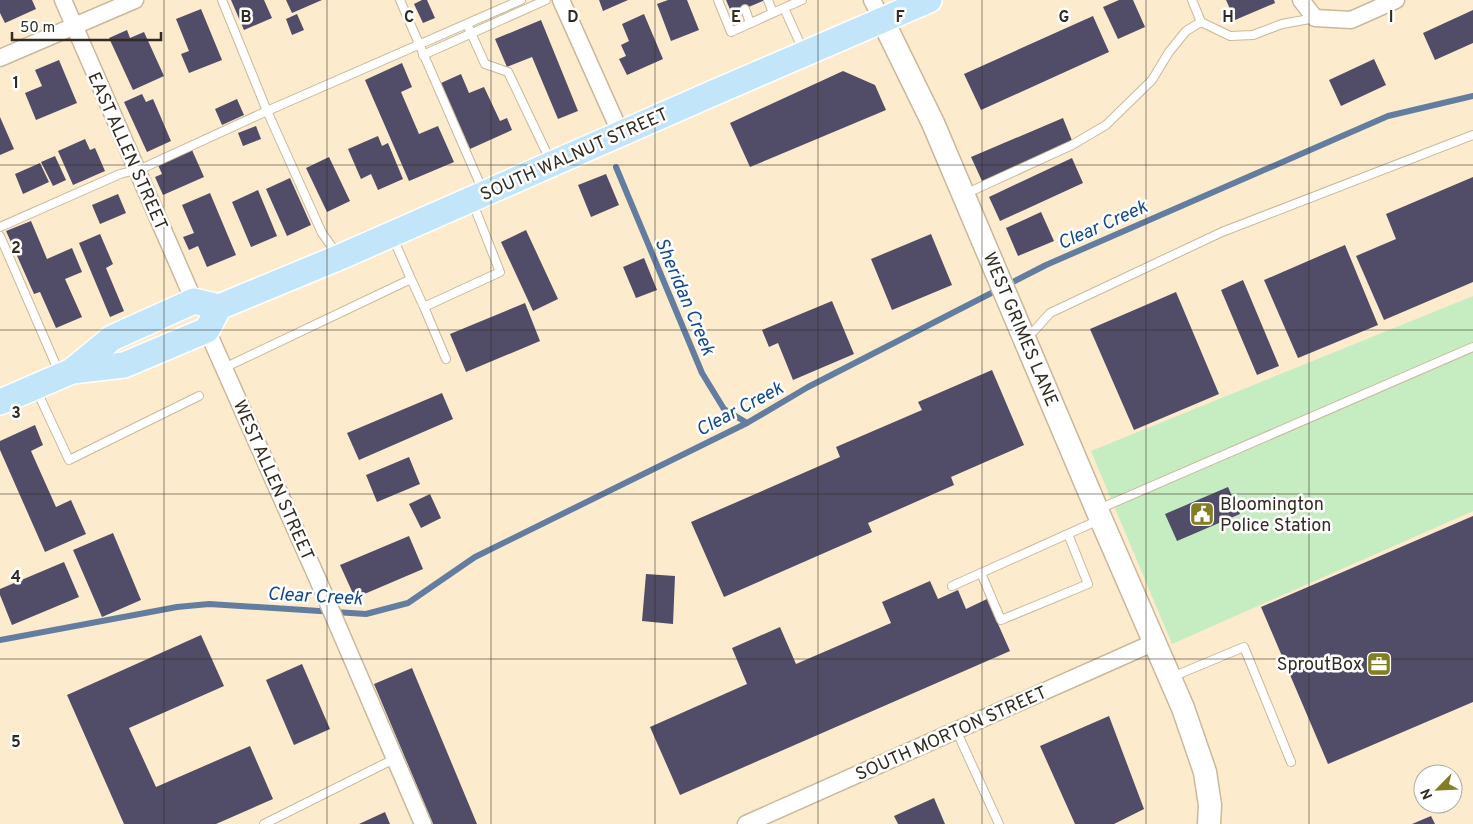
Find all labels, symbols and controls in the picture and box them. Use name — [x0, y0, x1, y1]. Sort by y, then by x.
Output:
text: B — [240, 8, 252, 28]
text: C — [404, 8, 414, 28]
text: D — [567, 8, 579, 28]
text: E — [731, 8, 741, 28]
text: F — [895, 8, 905, 28]
text: G — [1059, 8, 1069, 28]
text: H — [1222, 8, 1234, 28]
text: I — [1389, 8, 1393, 28]
scale bar — [12, 10, 161, 42]
text: 50 m — [20, 19, 55, 38]
street label: EAST ALLEN STREET — [81, 69, 172, 234]
text: 1 — [13, 74, 19, 94]
street label: SOUTH WALNUT STREET — [477, 104, 672, 207]
water label: Clear Creek — [1054, 195, 1152, 256]
water label: Sheridan Creek — [649, 234, 720, 360]
text: 2 — [11, 239, 21, 259]
street label: WEST GRIMES LANE — [977, 249, 1062, 410]
water label: Clear Creek — [692, 377, 788, 443]
street label: WEST ALLEN STREET — [227, 397, 318, 565]
text: 3 — [11, 404, 21, 424]
place label: Bloomington Police Station — [1220, 494, 1331, 538]
public building icon: Bloomington Police Station — [1189, 501, 1215, 527]
text: 4 — [11, 568, 21, 588]
water label: Clear Creek — [267, 583, 364, 612]
office icon: SproutBox — [1366, 651, 1392, 677]
place label: SproutBox — [1277, 654, 1362, 677]
street label: SOUTH MORTON STREET — [852, 682, 1051, 787]
text: 5 — [11, 733, 21, 753]
north arrow — [1413, 764, 1463, 814]
text: N — [1418, 786, 1437, 802]

